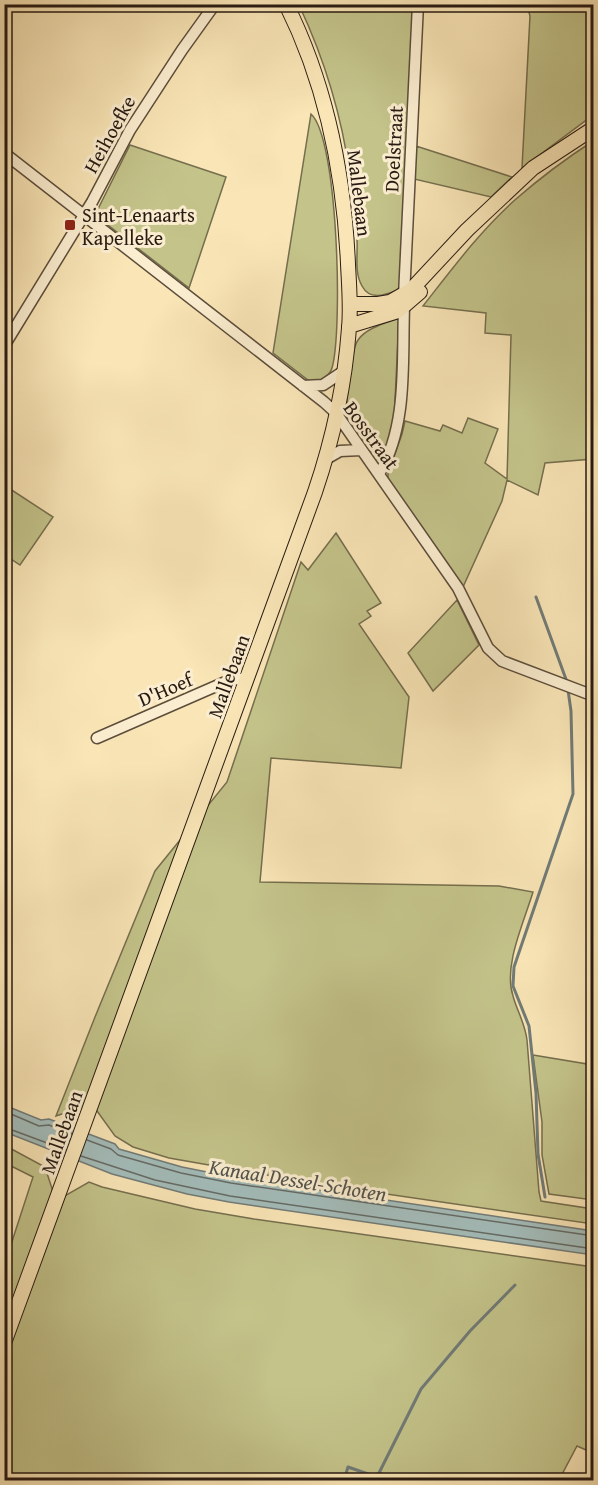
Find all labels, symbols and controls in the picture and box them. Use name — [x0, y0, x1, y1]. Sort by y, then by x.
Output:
street label: Heihoefke — [76, 90, 142, 178]
street label: Doelstraat — [376, 105, 410, 193]
street label: Mallebaan — [340, 148, 380, 238]
place label: Sint-Lenaarts Kapelleke — [82, 200, 195, 252]
marker: Sint-Lenaarts Kapelleke — [63, 218, 77, 232]
street label: Bosstraat — [337, 395, 407, 475]
street label: Mallebaan — [200, 630, 256, 722]
street label: D'Hoef — [133, 664, 199, 713]
street label: Mallebaan — [33, 1086, 89, 1178]
water label: Kanaal Dessel-Schoten — [206, 1151, 389, 1209]

